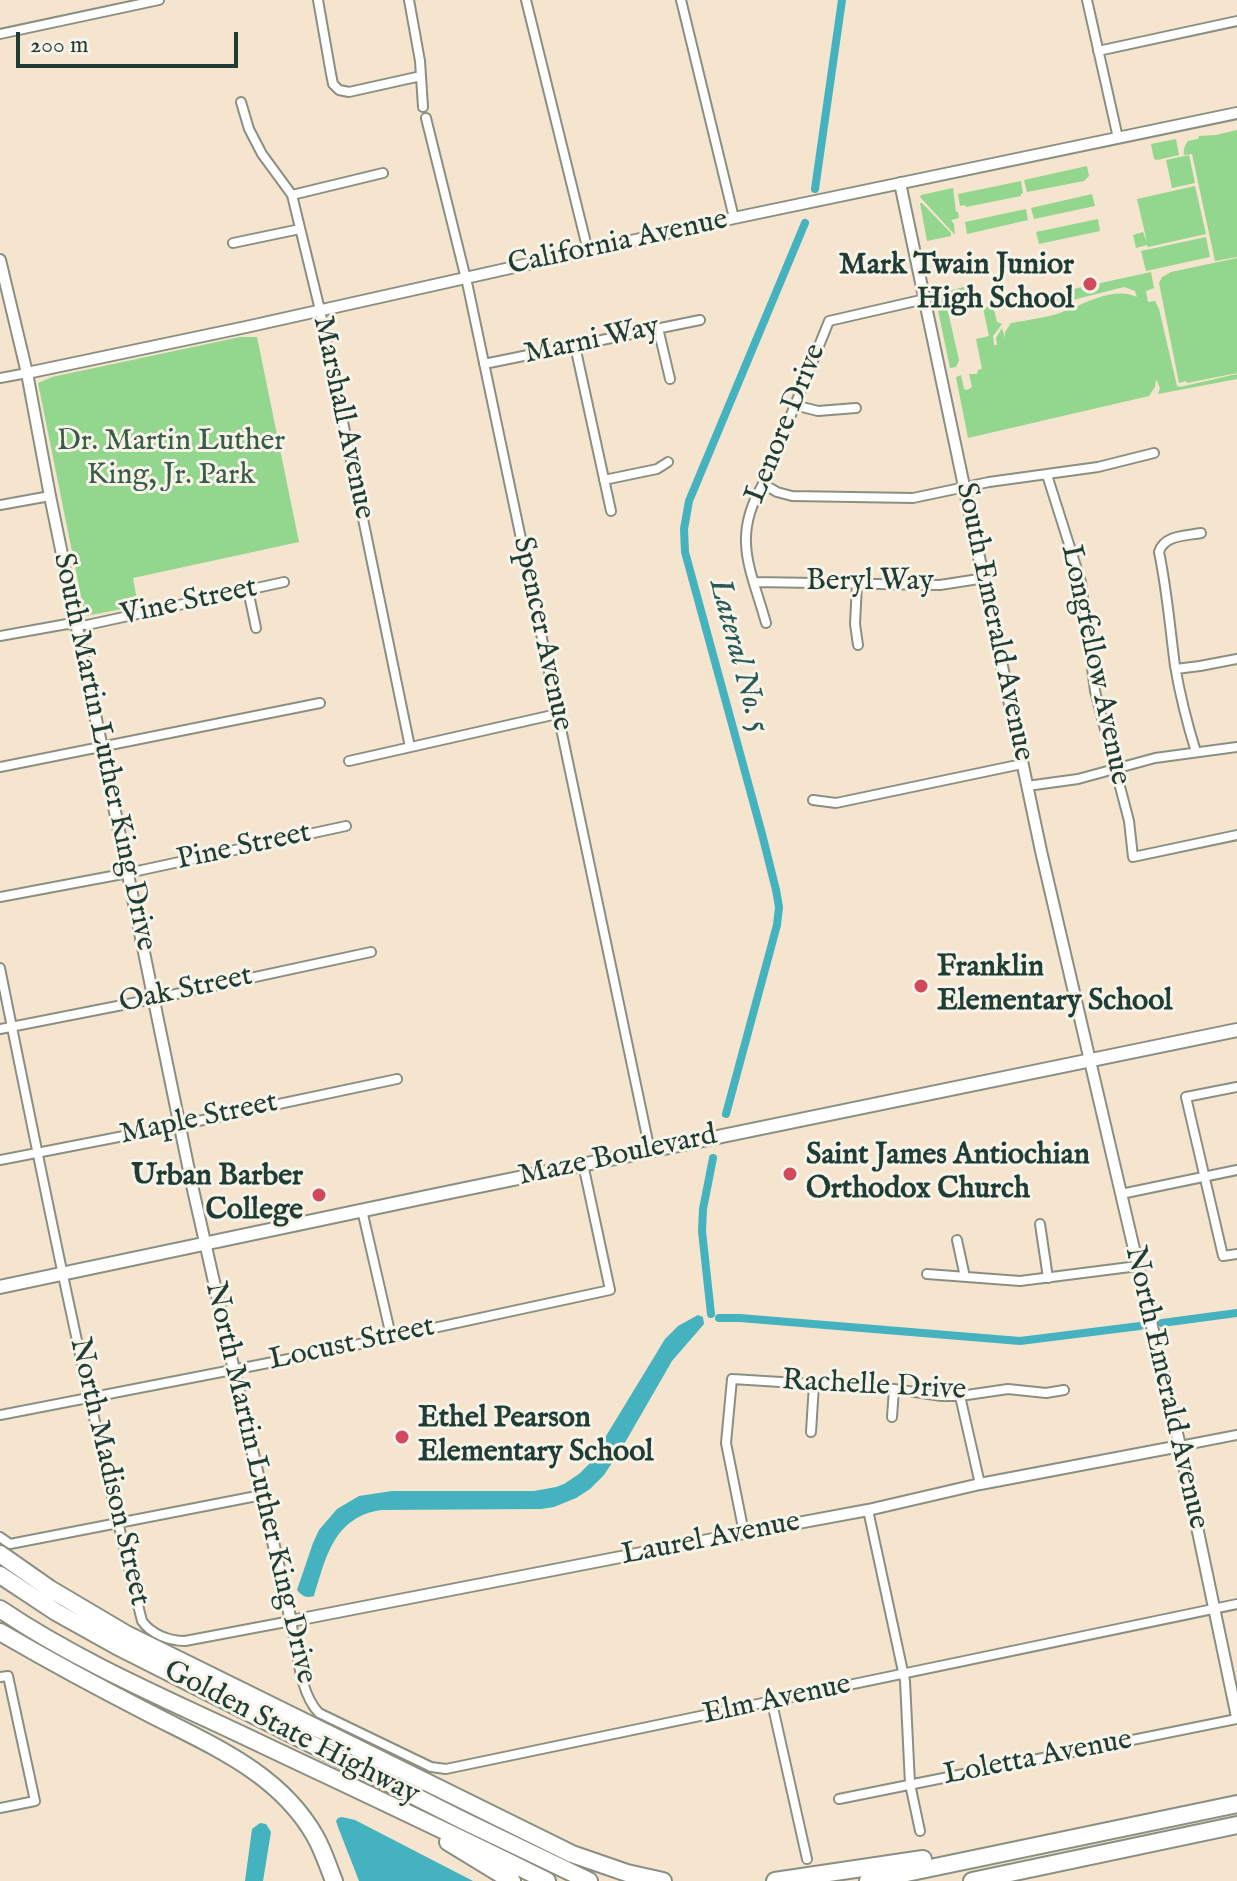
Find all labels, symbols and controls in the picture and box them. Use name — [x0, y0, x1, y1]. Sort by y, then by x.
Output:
scale bar — [20, 16, 242, 66]
text: 200 m — [30, 30, 89, 61]
street label: California Avenue — [505, 203, 731, 285]
place label: Mark Twain Junior High School — [839, 249, 1074, 320]
marker: Mark Twain Junior High School — [1081, 275, 1099, 293]
street label: Marni Way — [521, 310, 663, 374]
street label: Marshall Avenue — [303, 313, 381, 523]
street label: Lenore Drive — [739, 339, 835, 509]
park label: Dr. Martin Luther King, Jr. Park — [57, 425, 285, 496]
street label: South Emerald Avenue — [946, 479, 1040, 765]
street label: Spencer Avenue — [503, 534, 579, 734]
street label: Longfellow Avenue — [1051, 542, 1137, 788]
street label: South Martin Luther King Drive — [43, 550, 163, 954]
street label: Beryl Way — [806, 565, 934, 601]
street label: Vine Street — [118, 571, 260, 635]
water label: Lateral No. 5 — [698, 575, 776, 737]
street label: Pine Street — [174, 816, 314, 880]
place label: Franklin Elementary School — [937, 951, 1173, 1022]
street label: Oak Street — [116, 959, 256, 1023]
marker: Franklin Elementary School — [912, 977, 930, 995]
street label: Maple Street — [117, 1086, 281, 1154]
street label: Maze Boulevard — [516, 1118, 720, 1196]
place label: Saint James Antiochian Orthodox Church — [806, 1139, 1090, 1210]
place label: Urban Barber College — [131, 1160, 303, 1230]
marker: Saint James Antiochian Orthodox Church — [781, 1165, 799, 1183]
marker: Urban Barber College — [310, 1186, 328, 1204]
street label: North Emerald Avenue — [1115, 1243, 1215, 1533]
street label: North Martin Luther King Drive — [195, 1279, 323, 1687]
street label: Locust Street — [266, 1310, 438, 1380]
street label: North Madison Street — [60, 1335, 156, 1609]
street label: Rachelle Drive — [781, 1364, 967, 1410]
place label: Ethel Pearson Elementary School — [418, 1402, 654, 1472]
marker: Ethel Pearson Elementary School — [393, 1428, 411, 1446]
street label: Laurel Avenue — [619, 1505, 803, 1575]
street label: Golden State Highway — [157, 1654, 425, 1814]
street label: Elm Avenue — [700, 1668, 854, 1734]
street label: Loletta Avenue — [941, 1723, 1135, 1795]

